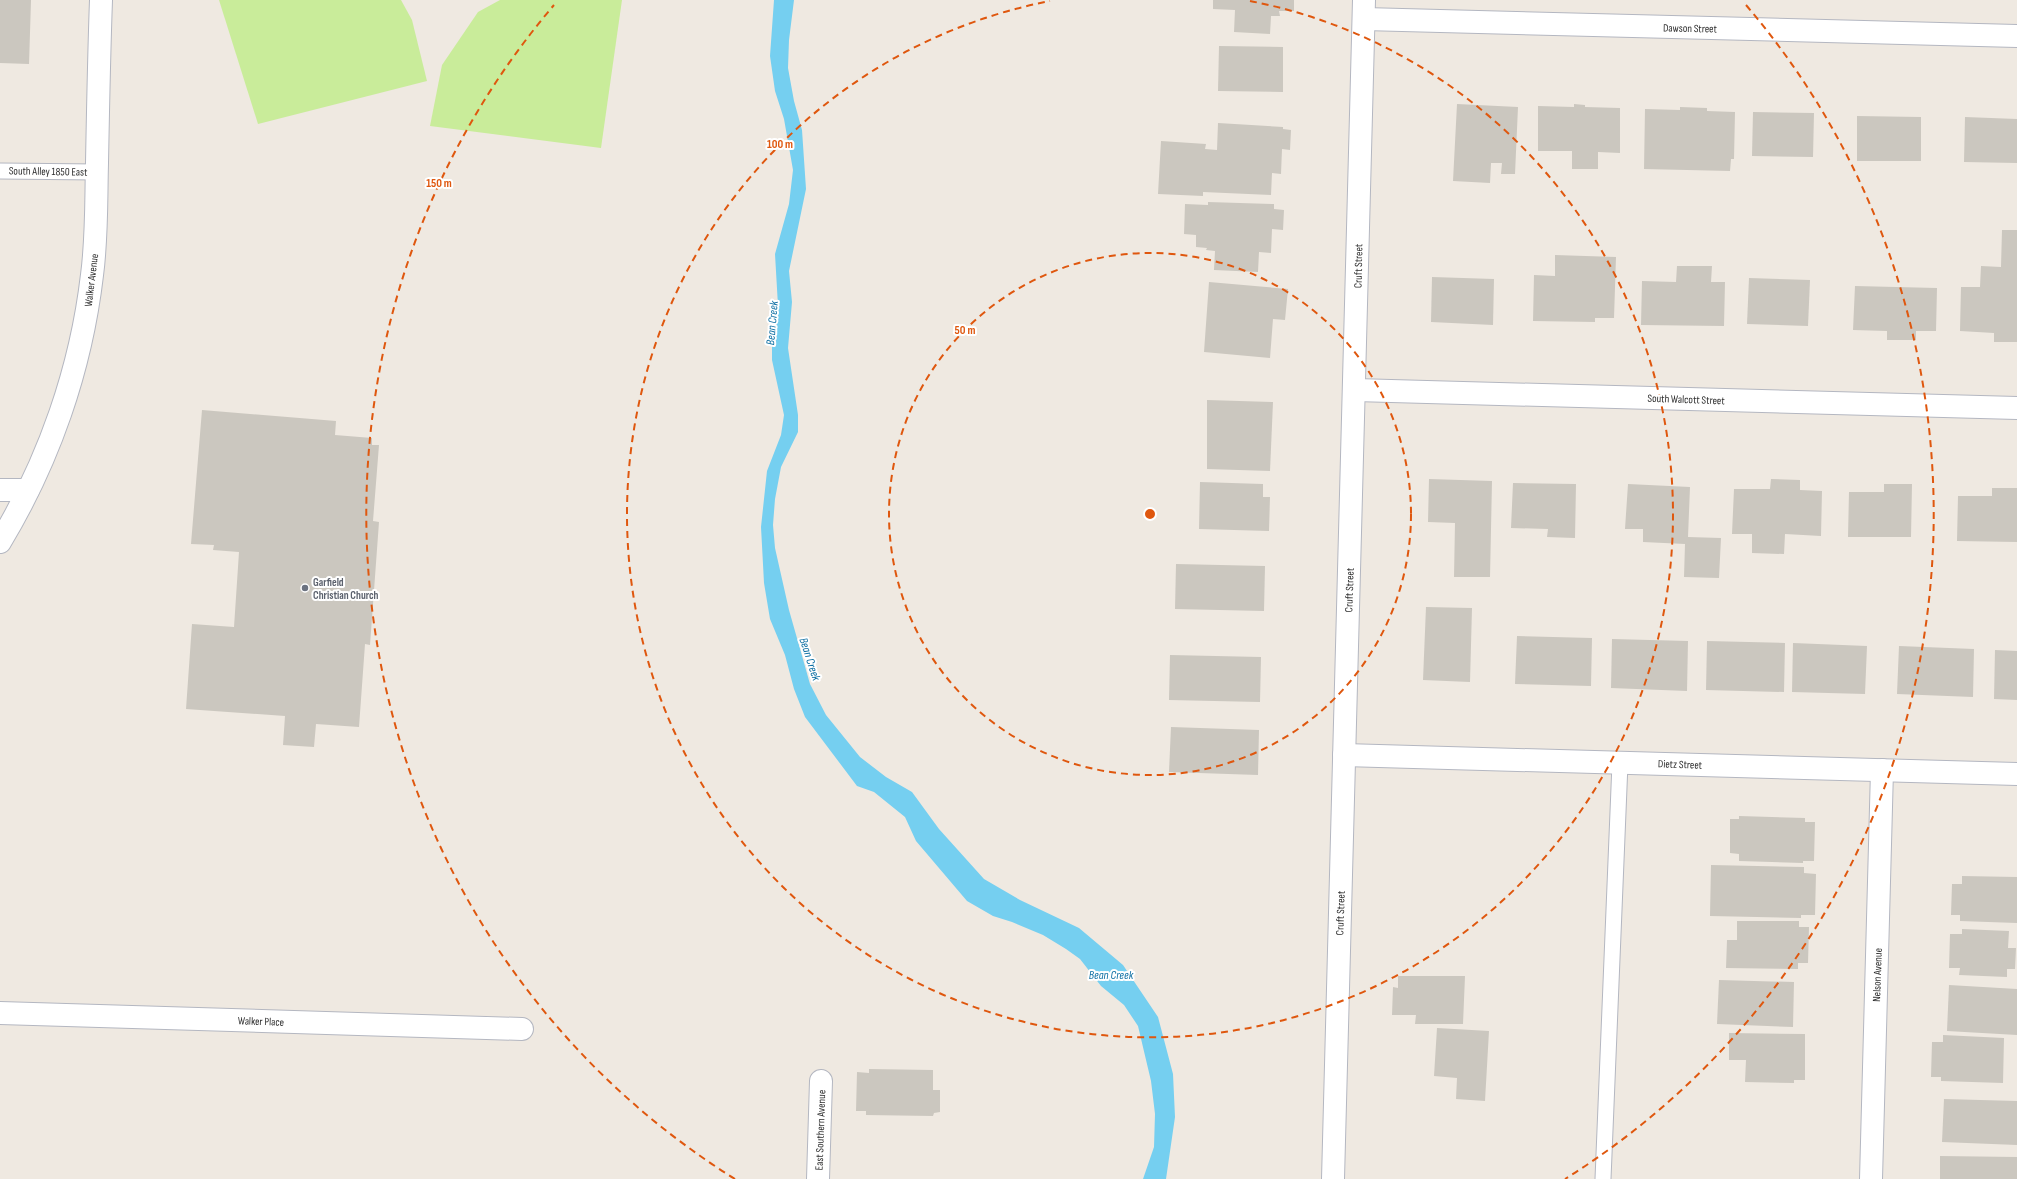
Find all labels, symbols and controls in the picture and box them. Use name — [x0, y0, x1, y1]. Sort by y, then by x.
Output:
street label: Dawson Street — [1663, 22, 1718, 35]
text: 100 m — [767, 137, 793, 152]
street label: South Alley 1850 East — [9, 164, 88, 179]
text: 150 m — [426, 176, 452, 191]
street label: Cruft Street — [1352, 243, 1365, 288]
street label: Walker Avenue — [82, 253, 101, 307]
water label: Bean Creek — [763, 300, 782, 346]
text: 50 m — [955, 323, 975, 338]
street label: South Walcott Street — [1647, 392, 1726, 407]
centre of rings — [1143, 507, 1157, 521]
street label: Cruft Street — [1342, 567, 1357, 612]
place label: Garfield Christian Church — [313, 576, 379, 602]
marker: Garfield Christian Church — [300, 583, 310, 593]
water label: Bean Creek — [796, 636, 824, 683]
street label: Dietz Street — [1658, 757, 1703, 772]
street label: Cruft Street — [1333, 890, 1348, 935]
street label: Nelson Avenue — [1870, 948, 1885, 1002]
water label: Bean Creek — [1089, 968, 1134, 983]
street label: Walker Place — [238, 1014, 284, 1029]
street label: East Southern Avenue — [813, 1090, 828, 1170]

